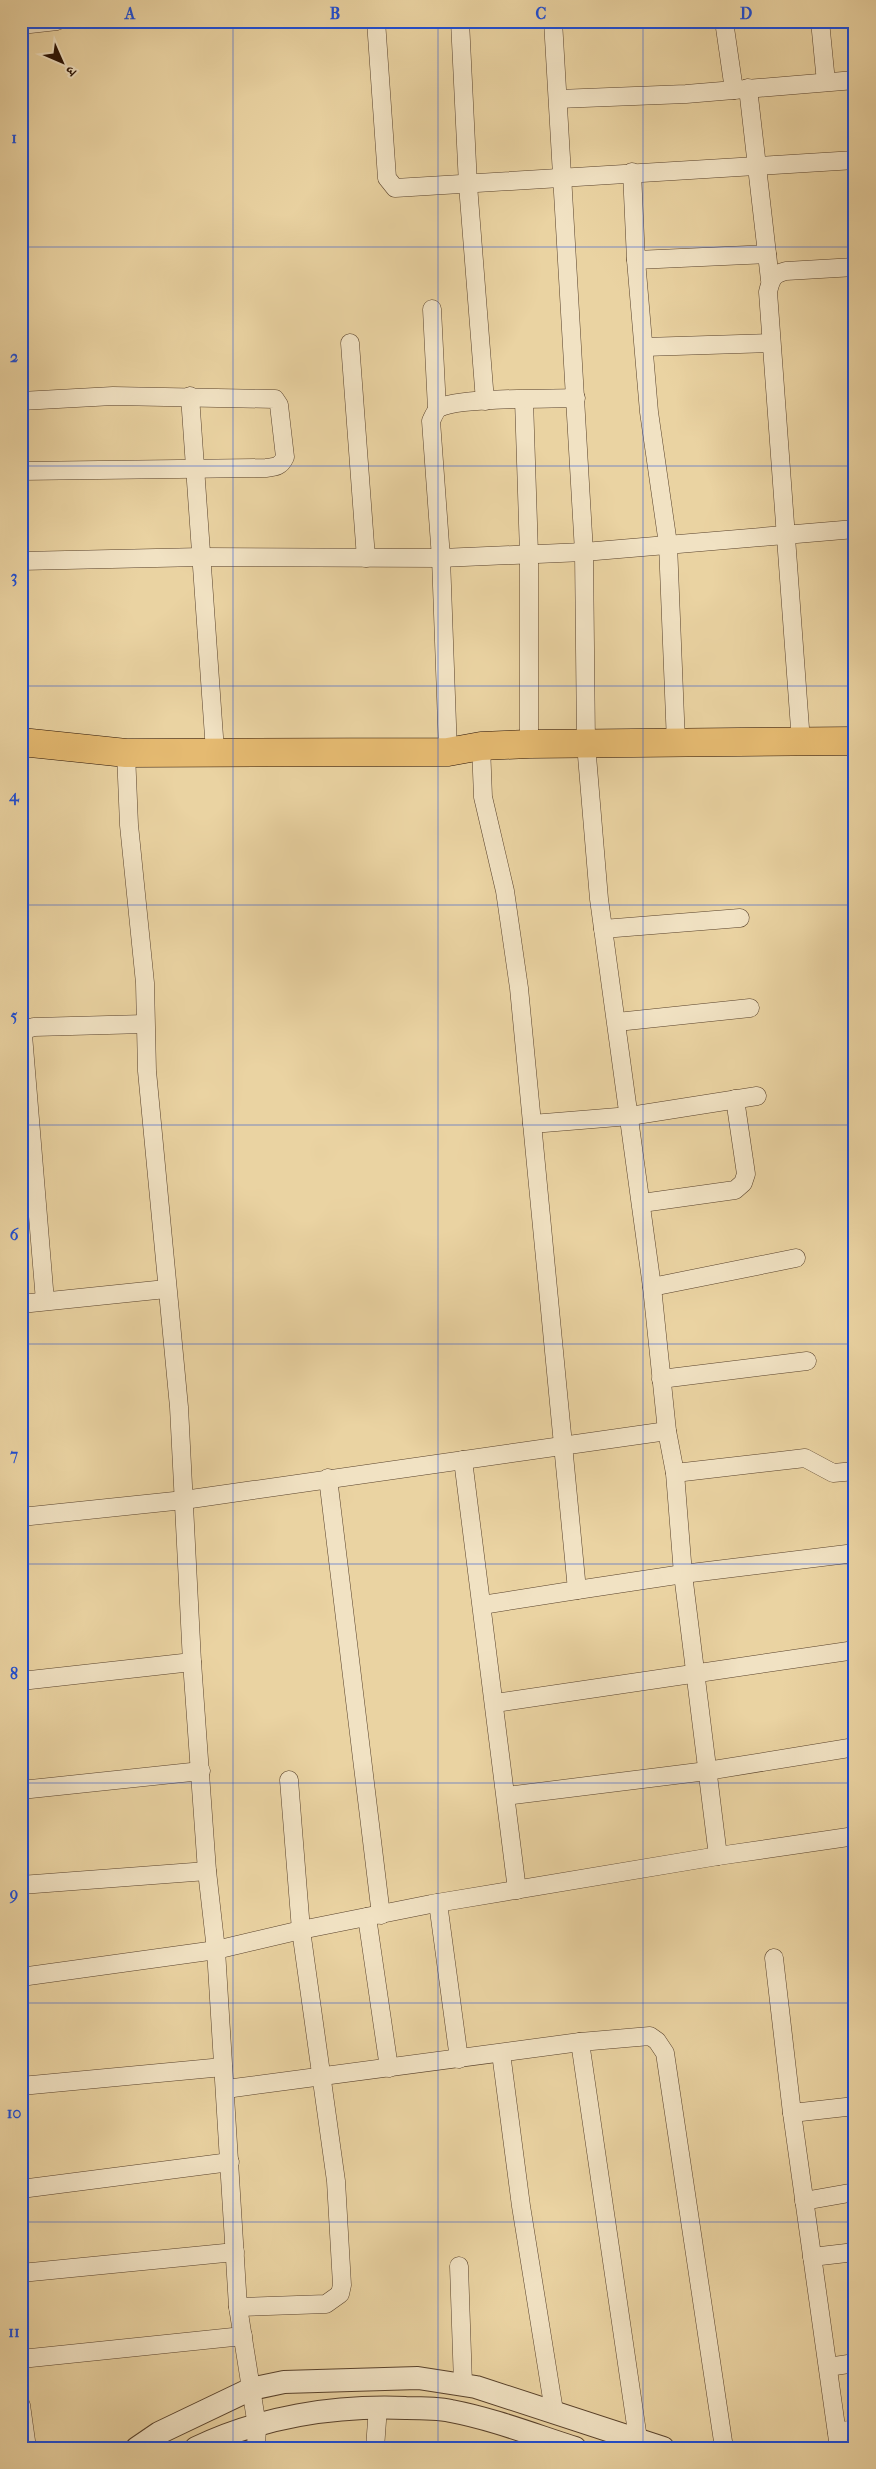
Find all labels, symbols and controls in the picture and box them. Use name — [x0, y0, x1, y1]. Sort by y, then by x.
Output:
text: A — [124, 4, 136, 23]
text: B — [330, 4, 340, 23]
text: C — [536, 4, 547, 23]
text: D — [740, 4, 752, 23]
north arrow — [38, 38, 88, 88]
text: उ — [62, 62, 80, 80]
text: 1 — [11, 128, 17, 147]
text: 2 — [10, 347, 18, 366]
text: 3 — [11, 567, 17, 587]
text: 4 — [8, 786, 20, 806]
text: 5 — [11, 1006, 18, 1025]
text: 6 — [10, 1225, 19, 1244]
text: 7 — [9, 1445, 18, 1464]
text: 8 — [10, 1664, 18, 1683]
text: 9 — [9, 1884, 18, 1904]
text: 10 — [7, 2103, 21, 2122]
text: 11 — [8, 2322, 20, 2341]

